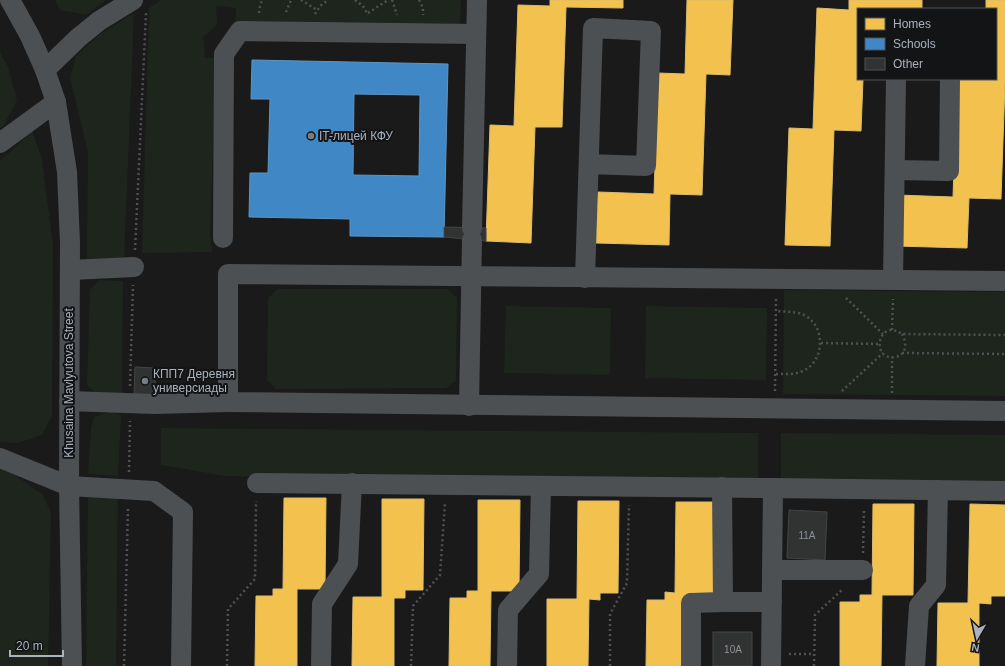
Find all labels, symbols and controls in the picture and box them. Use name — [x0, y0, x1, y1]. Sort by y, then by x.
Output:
legend — [857, 8, 997, 80]
text: Homes — [893, 17, 931, 31]
text: Schools — [893, 37, 936, 51]
text: Other — [893, 57, 923, 71]
place label: IT-лицей КФУ — [319, 129, 393, 143]
marker: IT-лицей КФУ — [306, 131, 316, 141]
street label: Khusaina Mavlyutova Street — [62, 308, 76, 458]
place label: КПП7 Деревня универсиады — [153, 367, 235, 395]
marker: КПП7 Деревня универсиады — [140, 376, 150, 386]
house number: 11А — [798, 530, 816, 541]
north arrow — [957, 618, 997, 658]
scale bar — [10, 632, 63, 658]
text: 20 m — [16, 639, 43, 653]
text: N — [971, 641, 980, 654]
house number: 10А — [724, 644, 742, 655]

